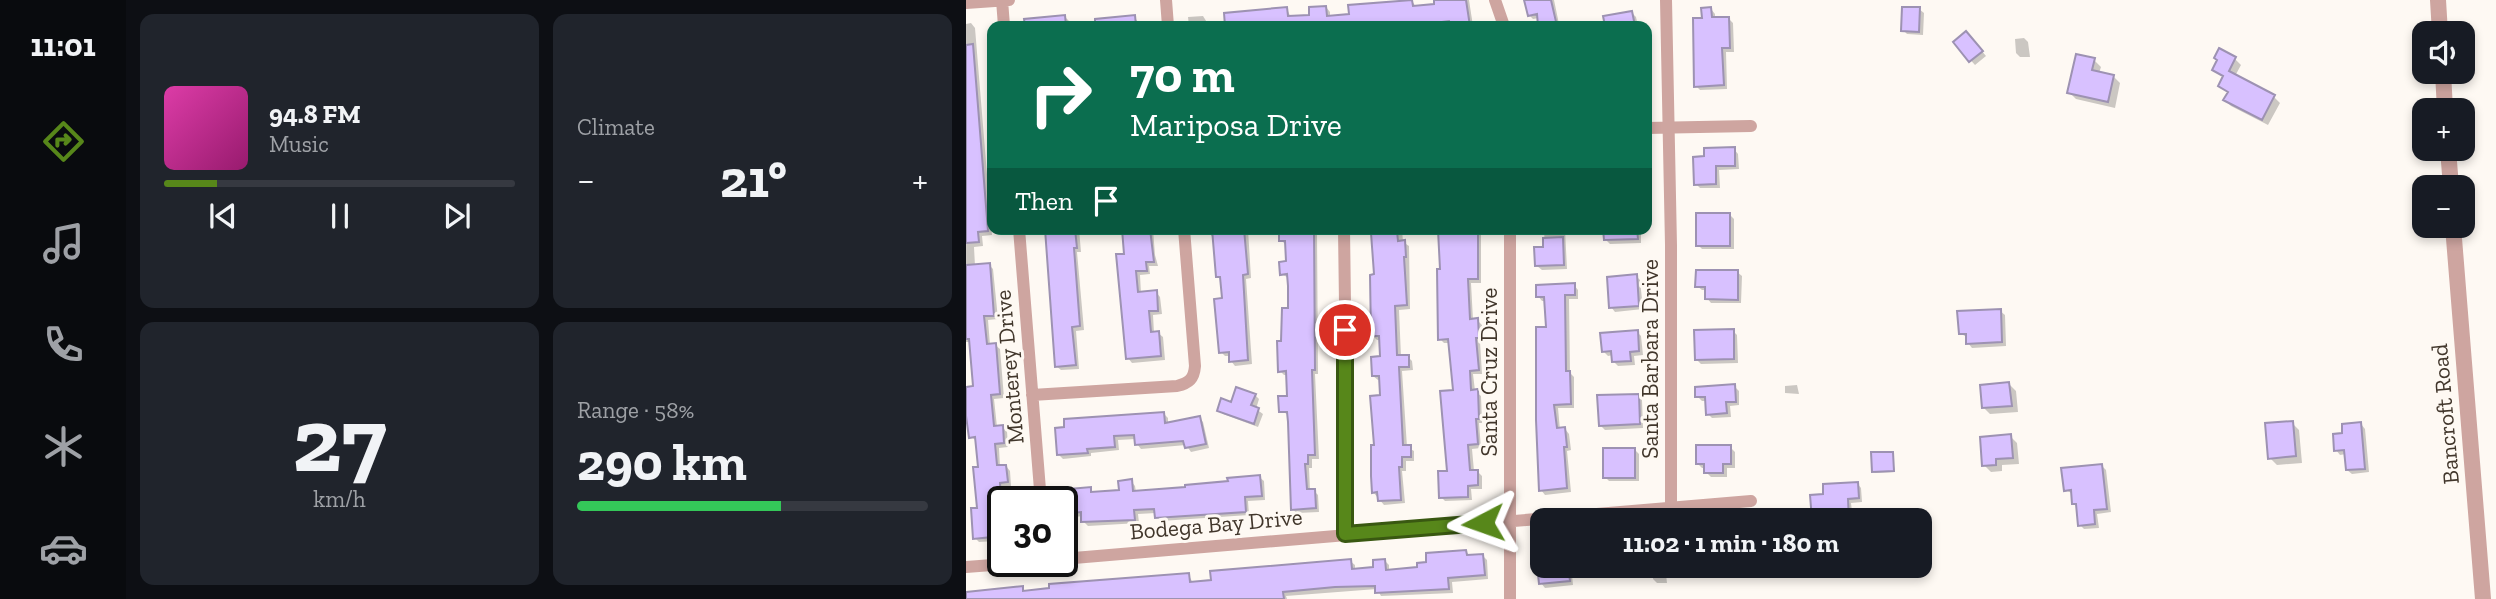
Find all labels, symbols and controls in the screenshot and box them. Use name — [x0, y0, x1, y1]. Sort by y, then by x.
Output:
map controls — [2412, 21, 2475, 238]
button: sound — [2412, 21, 2475, 84]
text: 11:01 — [30, 26, 96, 64]
text: 70 m — [1130, 46, 1235, 105]
icon: right — [1015, 49, 1106, 140]
text: 94.8 FM — [269, 98, 361, 130]
button: + — [2412, 98, 2475, 161]
text: Mariposa Drive — [1130, 106, 1342, 144]
text: Climate — [577, 113, 655, 141]
icon: directions — [39, 117, 88, 166]
text: Music — [269, 130, 329, 158]
text: 21° — [720, 148, 787, 210]
text: − — [577, 157, 595, 203]
text: + — [912, 157, 928, 203]
button: − — [2412, 175, 2475, 238]
icon: arrive — [1087, 182, 1125, 220]
text: Then — [1015, 185, 1073, 217]
icon: previous — [204, 197, 242, 235]
icon: pause — [321, 197, 359, 235]
icon: next — [438, 197, 476, 235]
icon: music — [39, 219, 88, 268]
street label: Santa Barbara Drive — [1636, 259, 1664, 459]
street label: Santa Cruz Drive — [1475, 288, 1503, 456]
street label: Monterey Drive — [988, 289, 1030, 445]
pin — [1315, 300, 1375, 360]
icon: arrive — [1326, 311, 1364, 349]
icon: phone — [39, 320, 88, 369]
street label: Bancroft Road — [2425, 342, 2465, 485]
text: 27 — [293, 385, 386, 494]
text: Range · 58% — [577, 396, 694, 424]
icon: climate — [39, 422, 88, 471]
text: 290 km — [577, 431, 747, 493]
text: km/h — [313, 485, 366, 513]
speed limit sign: 30 — [987, 486, 1078, 577]
position arrow — [1446, 486, 1520, 560]
street label: Bodega Bay Drive — [1129, 503, 1303, 545]
icon: car — [39, 524, 88, 573]
text: 11:02 · 1 min · 180 m — [1623, 527, 1839, 559]

